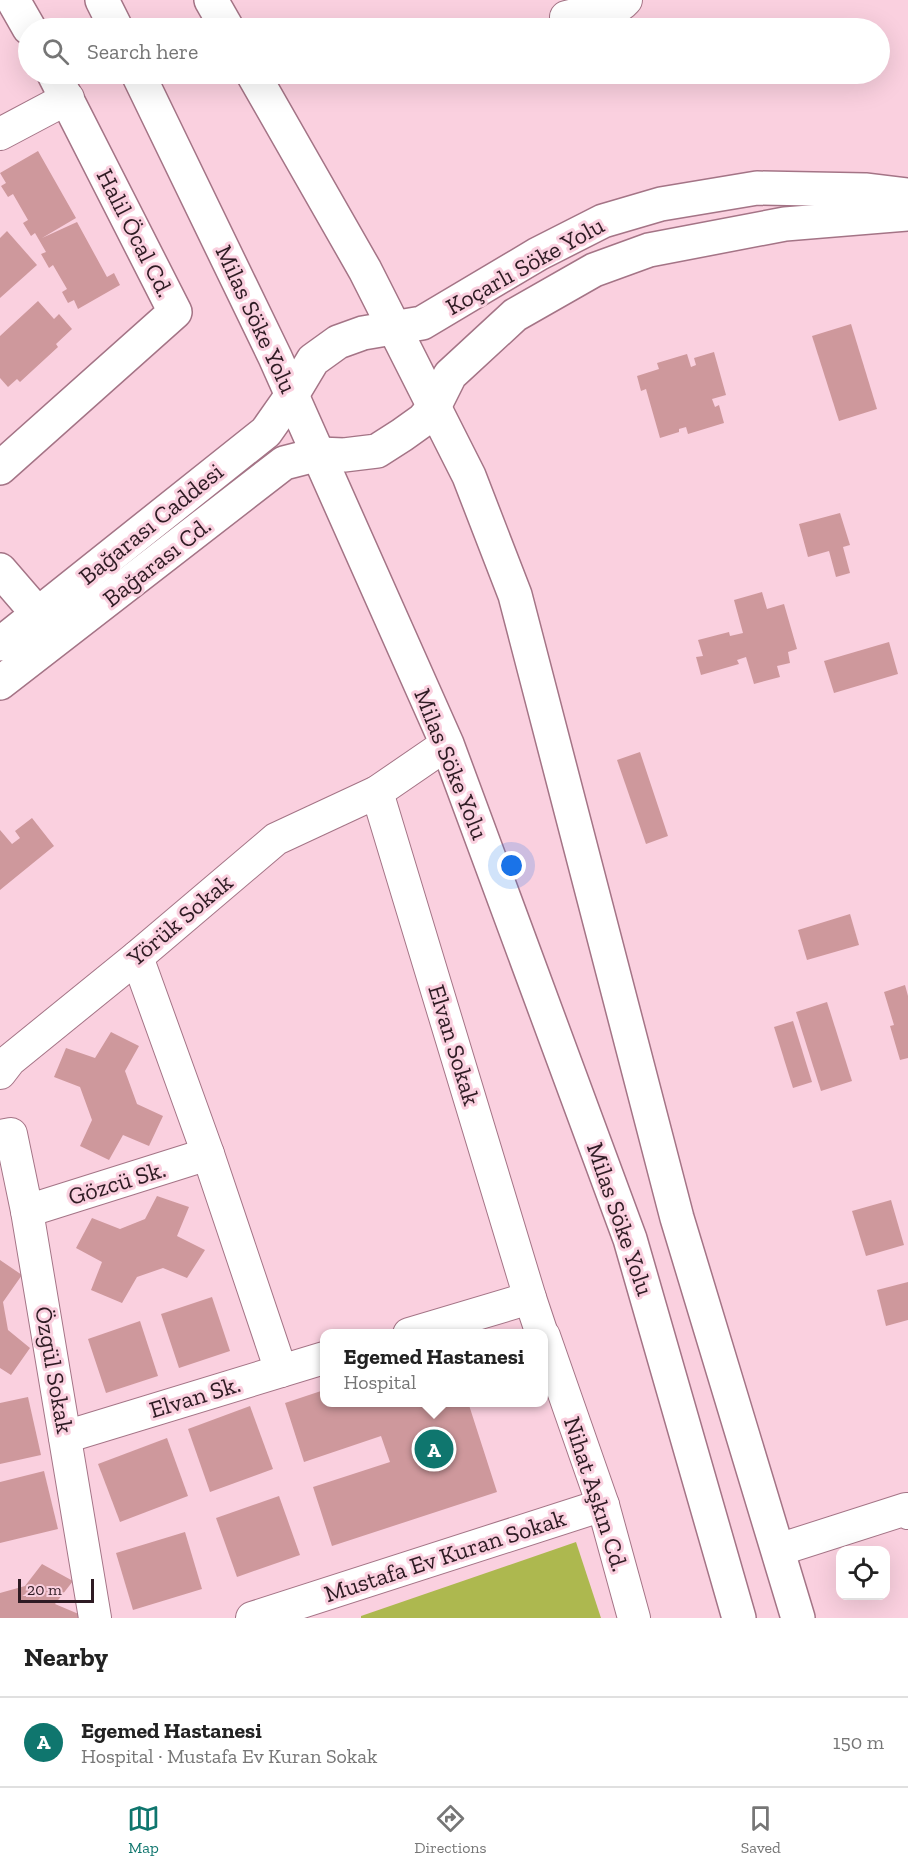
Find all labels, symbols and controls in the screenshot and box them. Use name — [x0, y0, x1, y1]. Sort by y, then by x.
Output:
search box — [18, 18, 890, 84]
icon: search — [39, 35, 72, 68]
text: Search here — [87, 38, 198, 65]
street label: Halil Öcal Cd. — [91, 164, 180, 302]
street label: Koçarlı Söke Yolu — [441, 210, 609, 321]
street label: Milas Söke Yolu — [210, 240, 304, 398]
street label: Bağarası Caddesi — [73, 456, 229, 591]
street label: Bağarası Cd. — [97, 510, 216, 613]
street label: Milas Söke Yolu — [408, 684, 495, 844]
your location — [497, 851, 526, 880]
street label: Yörük Sokak — [120, 867, 239, 973]
street label: Elvan Sokak — [422, 981, 487, 1109]
street label: Milas Söke Yolu — [581, 1139, 660, 1300]
street label: Gözcü Sk. — [65, 1154, 169, 1211]
street label: Özgül Sokak — [29, 1304, 80, 1436]
popup — [320, 1329, 548, 1407]
text: Egemed Hastanesi — [344, 1343, 524, 1370]
street label: Elvan Sk. — [146, 1369, 244, 1424]
text: Hospital — [344, 1370, 416, 1394]
street label: Nihat Aşkın Cd. — [558, 1413, 635, 1575]
pin: A — [414, 1426, 454, 1472]
street label: Mustafa Ev Kuran Sokak — [320, 1503, 570, 1608]
map controls — [836, 1546, 890, 1600]
button: locate — [836, 1546, 890, 1600]
scale bar — [18, 1576, 94, 1604]
text: 20 m — [27, 1580, 62, 1599]
text: Nearby — [24, 1641, 108, 1673]
text: Egemed Hastanesi — [81, 1717, 262, 1744]
text: A — [37, 1730, 50, 1754]
text: 150 m — [833, 1730, 884, 1754]
text: Hospital · Mustafa Ev Kuran Sokak — [81, 1744, 377, 1768]
tab: Map — [127, 1802, 160, 1857]
tab: Directions — [414, 1802, 487, 1857]
tab: Saved — [741, 1802, 781, 1857]

